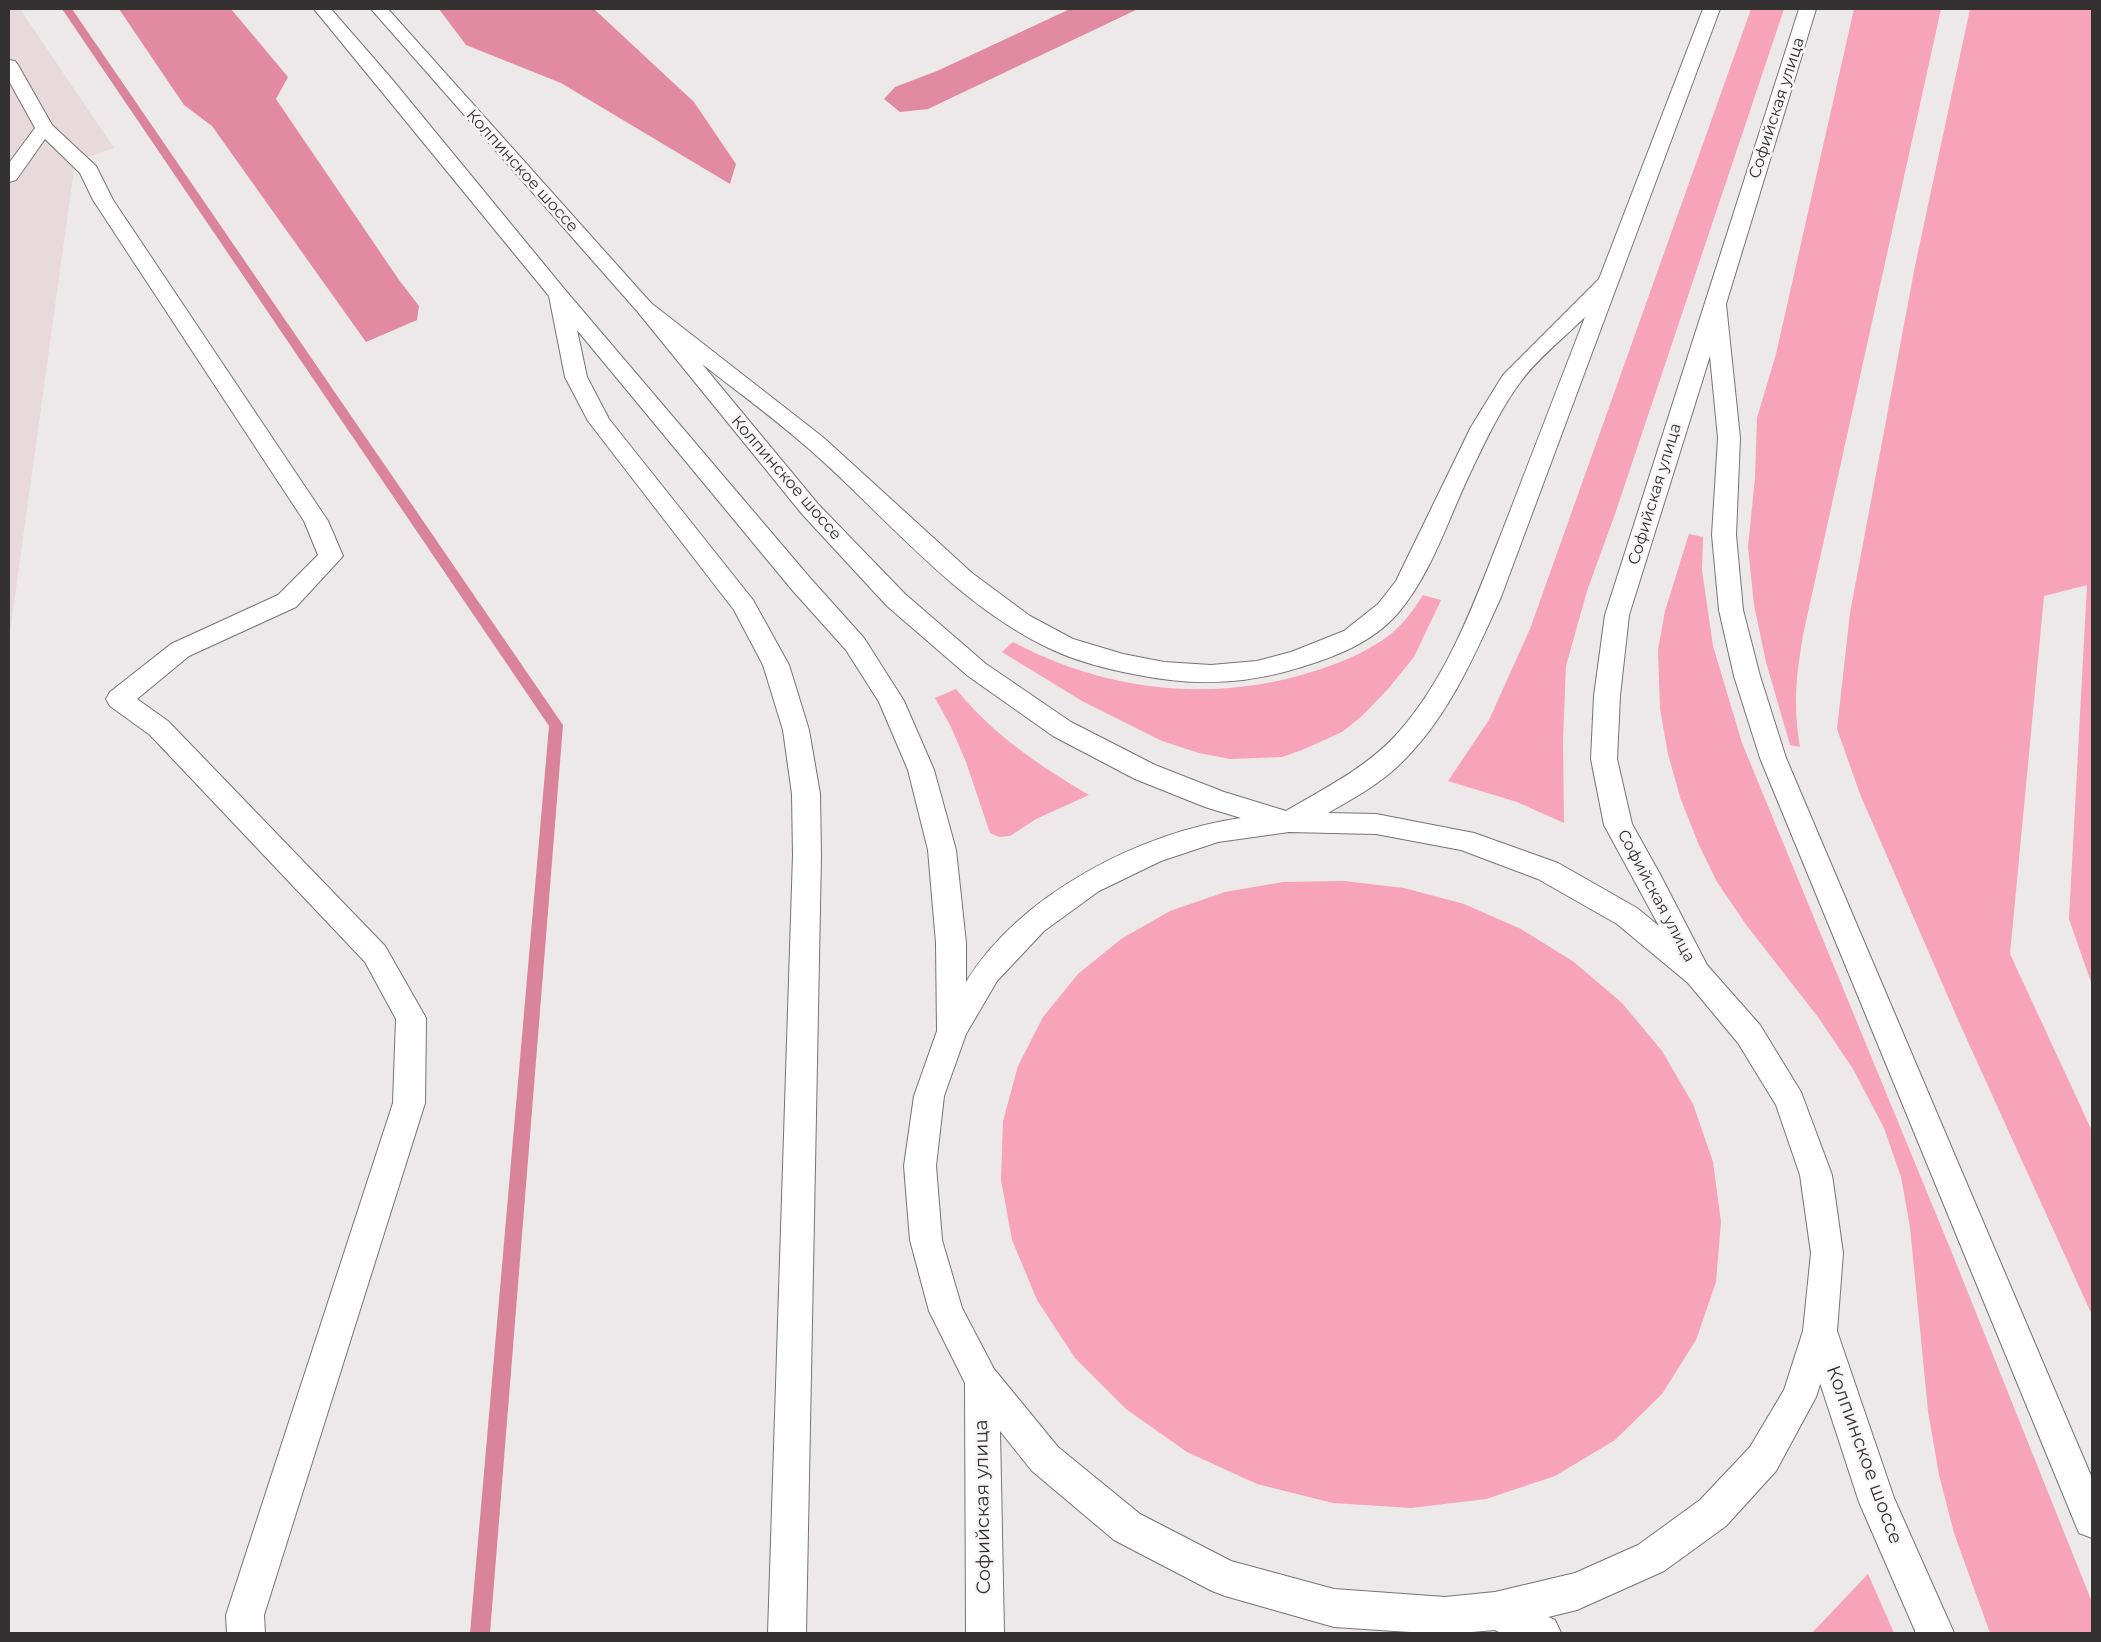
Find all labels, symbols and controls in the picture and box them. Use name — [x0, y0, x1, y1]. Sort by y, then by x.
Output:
street label: Софийская улица — [1745, 35, 1809, 181]
street label: Колпинское шоссе — [462, 106, 582, 236]
street label: Колпинское шоссе — [727, 412, 845, 544]
street label: Софийская улица — [1624, 421, 1686, 567]
street label: Софийская улица — [1613, 827, 1699, 965]
street label: Колпинское шоссе — [1821, 1363, 1907, 1547]
street label: Софийская улица — [970, 1419, 996, 1595]

